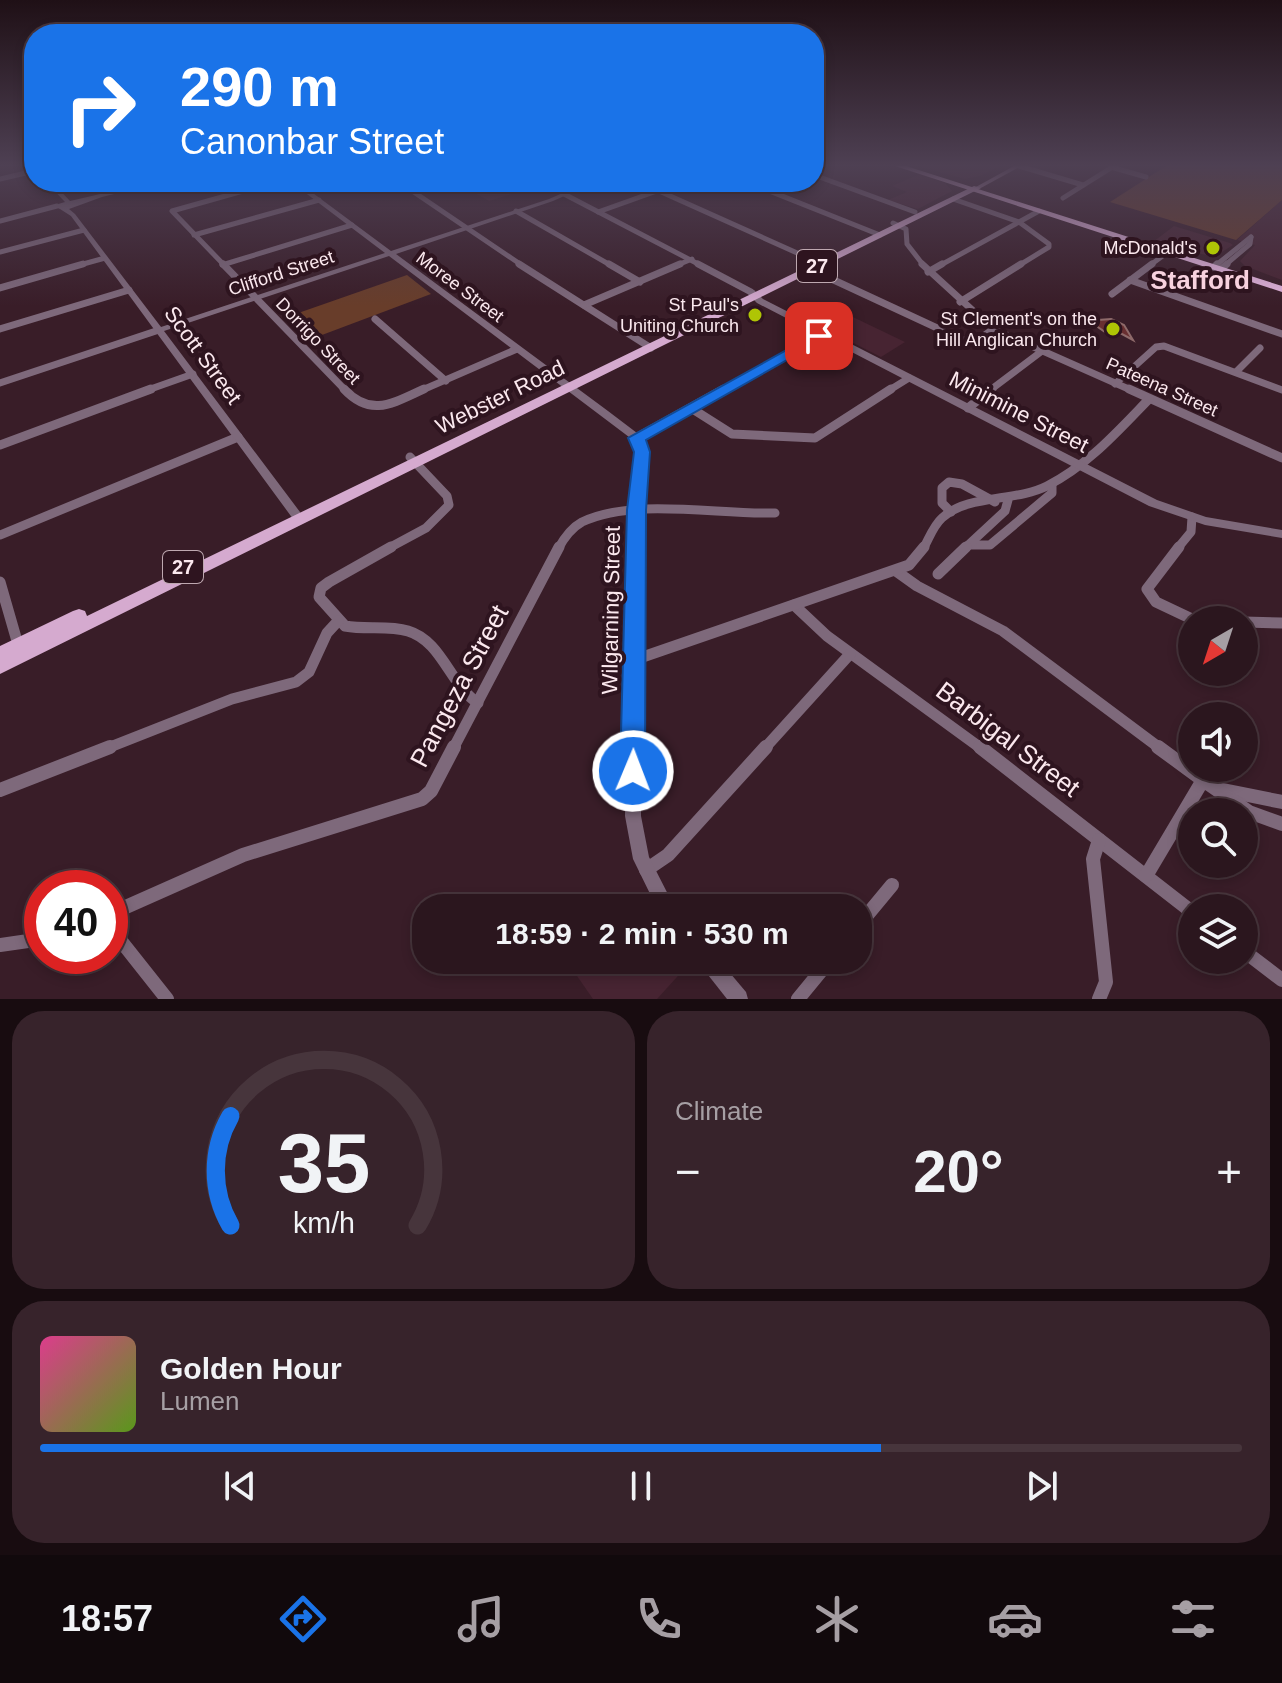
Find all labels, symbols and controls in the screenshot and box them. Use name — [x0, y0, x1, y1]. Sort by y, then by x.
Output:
text: 290 m — [180, 55, 339, 118]
icon: right — [48, 56, 152, 160]
text: Canonbar Street — [180, 121, 444, 162]
place label: McDonald's — [1104, 238, 1197, 258]
marker: McDonald's — [1204, 239, 1222, 257]
street label: Clifford Street — [226, 247, 336, 299]
street label: Moree Street — [412, 248, 508, 326]
road number: 27 — [797, 250, 837, 282]
district label: Stafford — [1150, 265, 1250, 295]
street label: Dorrigo Street — [272, 294, 364, 388]
place label: St Paul's Uniting Church — [620, 295, 739, 336]
street label: Scott Street — [159, 301, 247, 409]
pin — [785, 302, 853, 370]
marker: St Paul's Uniting Church — [746, 306, 764, 324]
place label: St Clement's on the Hill Anglican Church — [936, 309, 1097, 350]
icon: arrive — [797, 314, 841, 358]
marker: St Clement's on the Hill Anglican Church — [1104, 320, 1122, 338]
street label: Pateena Street — [1103, 353, 1221, 421]
street label: Webster Road — [432, 355, 568, 439]
street label: Minimine Street — [945, 366, 1093, 458]
street label: Wilgarning Street — [597, 525, 625, 695]
road number: 27 — [163, 551, 203, 583]
street label: Pangeza Street — [404, 599, 515, 772]
north arrow — [1178, 606, 1258, 686]
map controls — [1178, 606, 1258, 974]
street label: Barbigal Street — [930, 675, 1086, 803]
button: sound — [1178, 702, 1258, 782]
position arrow — [591, 729, 675, 813]
button: search — [1178, 798, 1258, 878]
speed limit sign: 40 — [24, 870, 128, 974]
button: layers — [1178, 894, 1258, 974]
text: 18:59 · 2 min · 530 m — [495, 917, 789, 950]
text: Climate — [675, 1096, 763, 1126]
text: 35 — [277, 1117, 370, 1210]
text: 20° — [913, 1138, 1004, 1205]
text: − — [675, 1147, 701, 1196]
text: + — [1216, 1147, 1242, 1196]
text: km/h — [293, 1207, 354, 1239]
text: Golden Hour — [160, 1352, 342, 1385]
text: Lumen — [160, 1386, 240, 1416]
icon: previous — [218, 1464, 262, 1508]
icon: pause — [619, 1464, 663, 1508]
icon: next — [1020, 1464, 1064, 1508]
icon: directions — [275, 1591, 331, 1647]
icon: music — [453, 1591, 509, 1647]
icon: phone — [631, 1591, 687, 1647]
icon: climate — [809, 1591, 865, 1647]
icon: car — [987, 1591, 1043, 1647]
icon: filters — [1165, 1591, 1221, 1647]
text: 18:57 — [61, 1598, 153, 1639]

